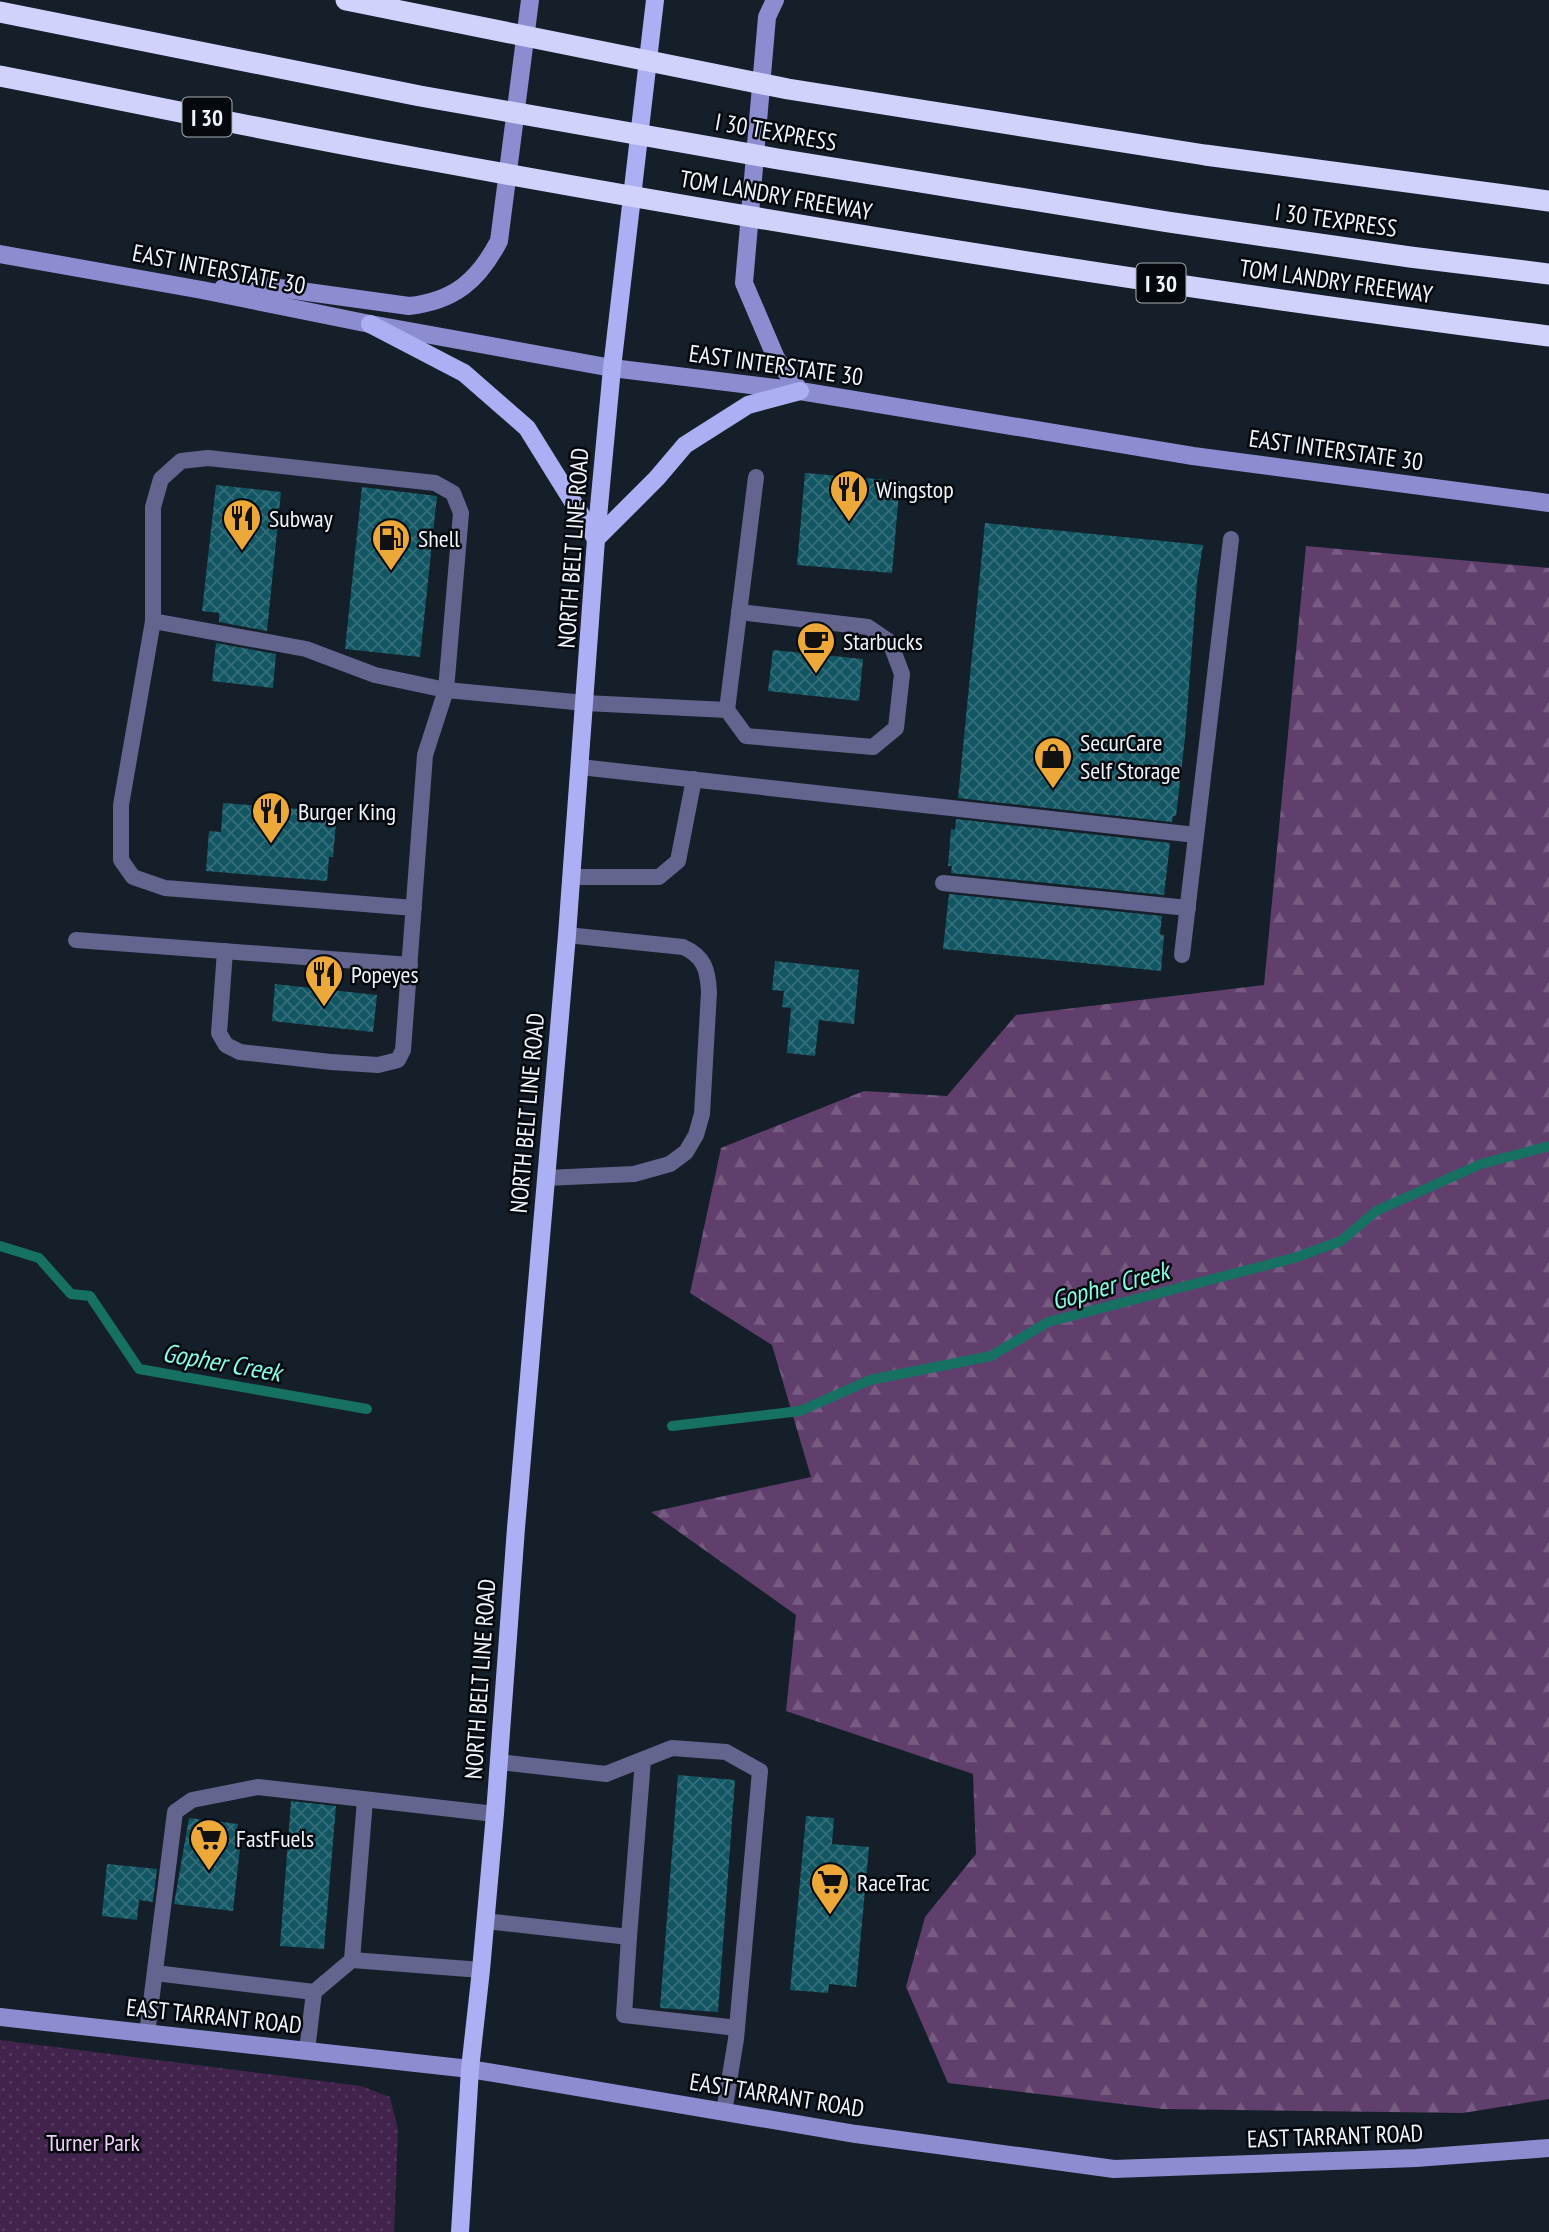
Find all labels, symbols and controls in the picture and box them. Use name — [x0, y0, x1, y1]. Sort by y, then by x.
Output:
road number: I 30 — [182, 98, 232, 136]
street label: I 30 TEXPRESS — [713, 106, 839, 158]
street label: TOM LANDRY FREEWAY — [677, 163, 875, 227]
street label: I 30 TEXPRESS — [1273, 196, 1399, 244]
street label: EAST INTERSTATE 30 — [130, 237, 308, 301]
street label: TOM LANDRY FREEWAY — [1237, 252, 1435, 310]
road number: I 30 — [1136, 264, 1186, 302]
street label: EAST INTERSTATE 30 — [687, 337, 865, 393]
street label: EAST INTERSTATE 30 — [1247, 422, 1425, 478]
street label: NORTH BELT LINE ROAD — [551, 447, 595, 649]
restaurant icon: Wingstop — [828, 468, 870, 523]
place label: Wingstop — [876, 474, 954, 505]
restaurant icon: Subway — [221, 497, 263, 552]
place label: Subway — [269, 503, 333, 534]
fuel station icon: Shell — [370, 517, 412, 572]
place label: Shell — [418, 523, 460, 554]
cafe icon: Starbucks — [795, 620, 837, 675]
place label: Starbucks — [843, 626, 923, 657]
place label: SecurCare Self Storage — [1080, 727, 1181, 786]
shop icon: SecurCare Self Storage — [1032, 735, 1074, 790]
restaurant icon: Burger King — [250, 790, 292, 845]
place label: Burger King — [298, 796, 396, 827]
restaurant icon: Popeyes — [303, 953, 345, 1008]
place label: Popeyes — [351, 959, 419, 990]
street label: NORTH BELT LINE ROAD — [503, 1012, 551, 1214]
water label: Gopher Creek — [1048, 1253, 1175, 1316]
water label: Gopher Creek — [160, 1335, 287, 1389]
street label: NORTH BELT LINE ROAD — [458, 1578, 502, 1780]
supermarket icon: FastFuels — [188, 1817, 230, 1872]
place label: FastFuels — [236, 1823, 314, 1854]
supermarket icon: RaceTrac — [809, 1861, 851, 1916]
place label: RaceTrac — [857, 1867, 930, 1898]
street label: EAST TARRANT ROAD — [125, 1991, 303, 2041]
street label: EAST TARRANT ROAD — [687, 2066, 867, 2124]
street label: EAST TARRANT ROAD — [1246, 2117, 1424, 2155]
park label: Turner Park — [46, 2127, 140, 2158]

